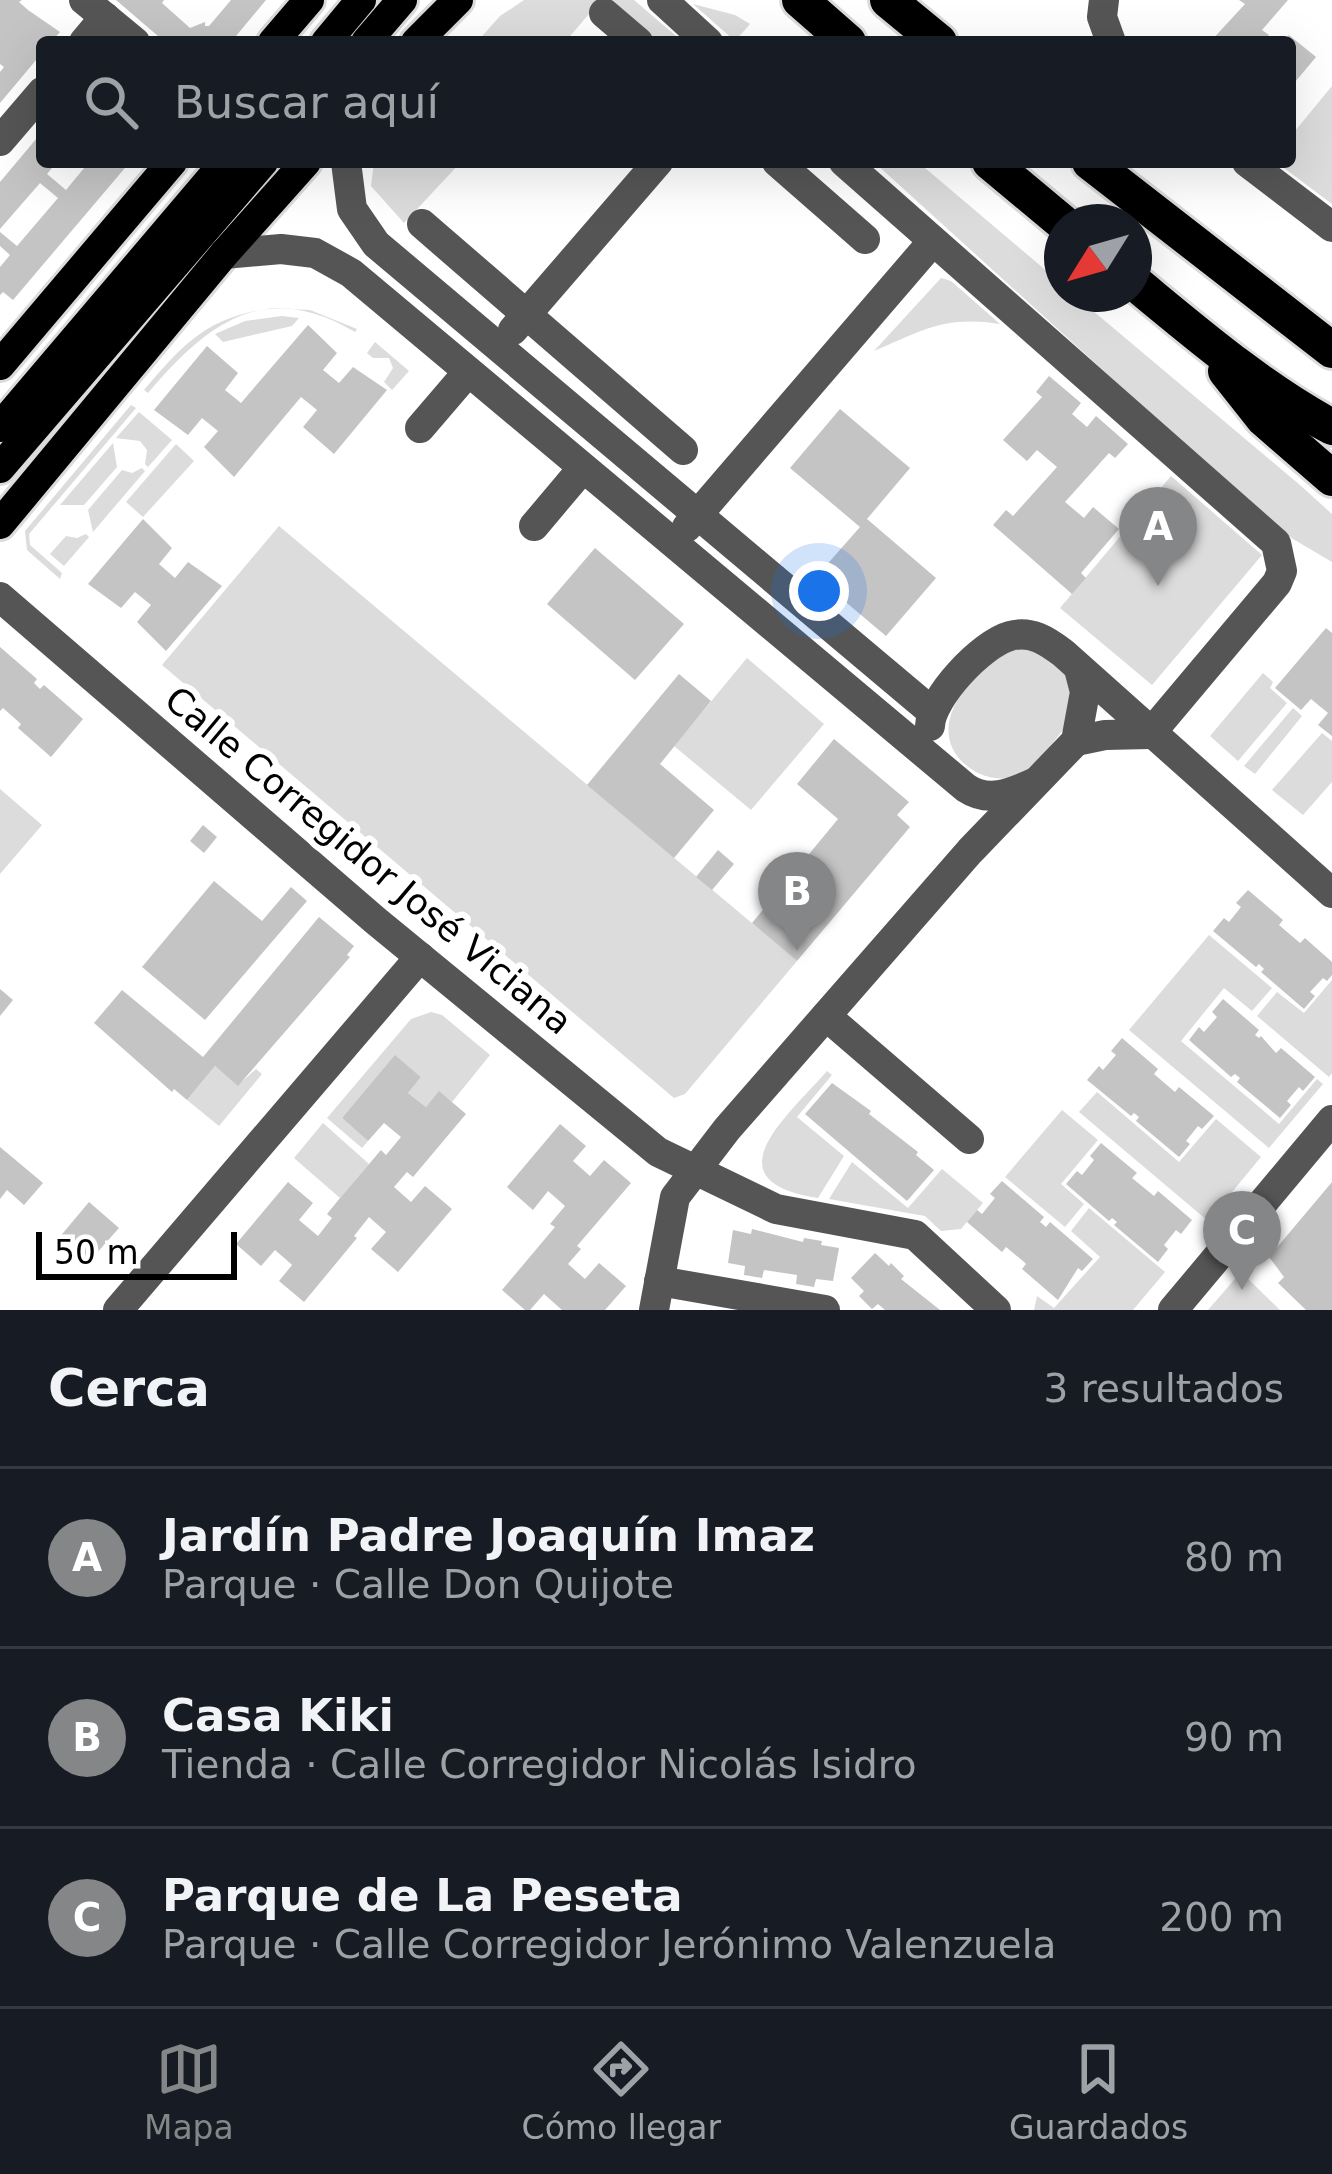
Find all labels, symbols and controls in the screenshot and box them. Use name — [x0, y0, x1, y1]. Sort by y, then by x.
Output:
search box — [36, 36, 1296, 168]
icon: search — [78, 69, 144, 135]
text: Buscar aquí — [174, 76, 439, 129]
north arrow — [1044, 204, 1152, 312]
pin: A — [1119, 487, 1197, 586]
your location — [789, 561, 849, 621]
street label: Calle Corregidor José Viciana — [157, 678, 580, 1043]
pin: B — [758, 852, 836, 951]
pin: C — [1203, 1191, 1281, 1290]
scale bar — [36, 1226, 237, 1279]
text: 50 m — [54, 1233, 139, 1272]
text: Cerca — [48, 1359, 210, 1418]
text: 3 resultados — [1044, 1366, 1284, 1411]
text: Jardín Padre Joaquín Imaz — [162, 1509, 815, 1562]
text: A — [72, 1535, 102, 1580]
text: 80 m — [1184, 1535, 1284, 1580]
text: Parque · Calle Don Quijote — [162, 1562, 674, 1607]
text: Casa Kiki — [162, 1689, 394, 1742]
text: B — [72, 1715, 102, 1760]
text: 90 m — [1184, 1715, 1284, 1760]
text: Tienda · Calle Corregidor Nicolás Isidro — [162, 1742, 917, 1787]
text: Parque de La Peseta — [162, 1869, 683, 1922]
text: C — [73, 1895, 101, 1940]
text: 200 m — [1159, 1895, 1284, 1940]
text: Parque · Calle Corregidor Jerónimo Valenzuela — [162, 1922, 1056, 1967]
tab: Mapa — [144, 2036, 234, 2147]
tab: Cómo llegar — [522, 2036, 721, 2147]
tab: Guardados — [1009, 2036, 1188, 2147]

